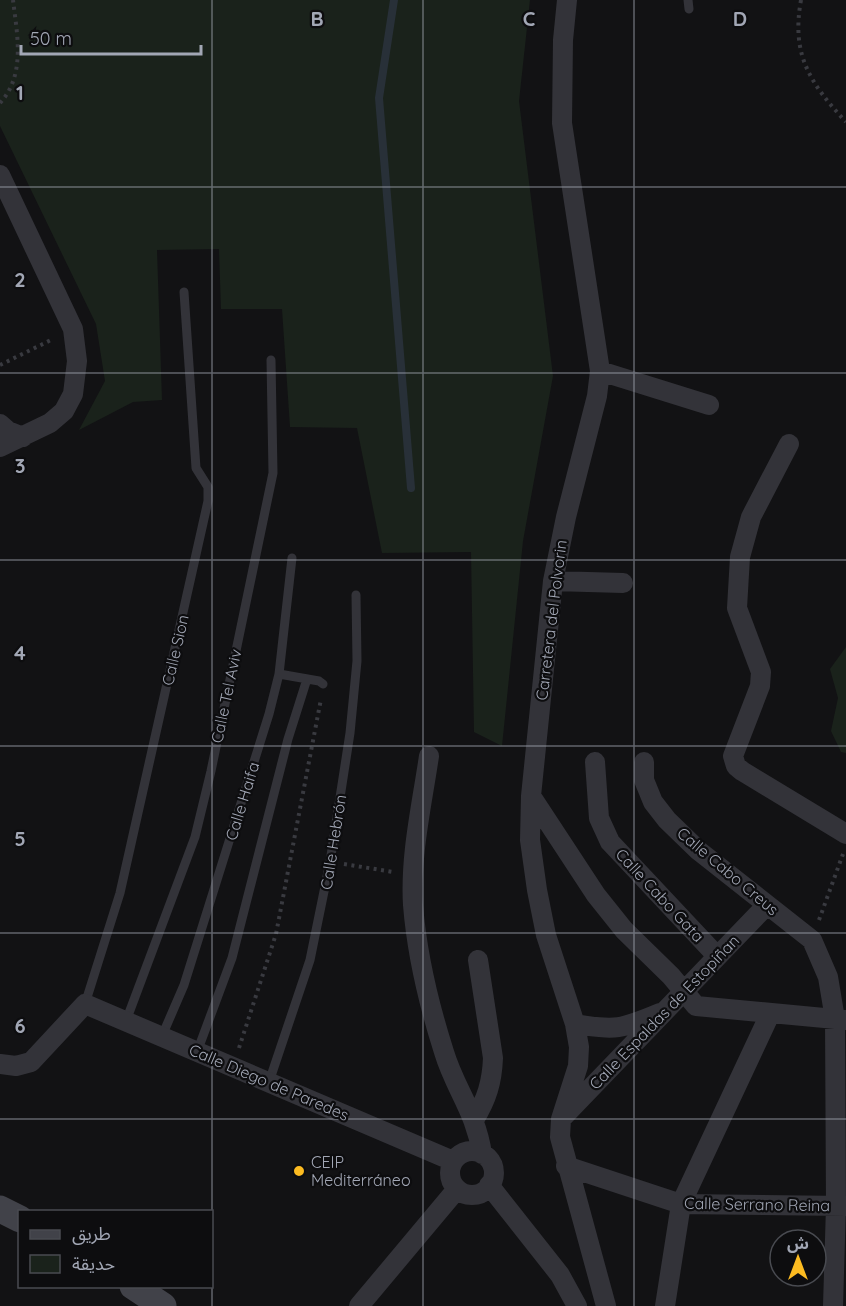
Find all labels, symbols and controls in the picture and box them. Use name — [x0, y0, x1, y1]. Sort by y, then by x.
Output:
text: B — [310, 6, 324, 31]
text: C — [523, 6, 536, 31]
text: D — [733, 6, 747, 31]
scale bar — [21, 18, 201, 56]
text: 50 m — [30, 27, 72, 50]
text: 1 — [16, 80, 24, 105]
text: 2 — [14, 267, 26, 292]
text: 3 — [15, 453, 25, 478]
street label: Carretera del Polvorin — [531, 539, 571, 701]
street label: Calle Sion — [157, 613, 193, 687]
text: 4 — [14, 640, 26, 665]
street label: Calle Tel Aviv — [206, 647, 246, 745]
street label: Calle Haifa — [221, 759, 263, 843]
street label: Calle Hebrón — [316, 793, 350, 891]
street label: Calle Cabo Creus — [673, 823, 783, 919]
text: 5 — [14, 826, 26, 851]
street label: Calle Cabo Gata — [611, 844, 709, 946]
street label: Calle Espaldas de Estopiñan — [585, 930, 743, 1094]
text: 6 — [14, 1013, 26, 1038]
street label: Calle Diego de Paredes — [186, 1039, 352, 1125]
place label: CEIP Mediterráneo — [311, 1152, 411, 1190]
marker: CEIP Mediterráneo — [292, 1164, 306, 1178]
street label: Calle Serrano Reina — [684, 1193, 830, 1215]
legend — [18, 1210, 213, 1288]
text: طريق — [72, 1222, 111, 1245]
north arrow — [768, 1228, 828, 1288]
text: ش — [787, 1233, 809, 1253]
text: حديقة — [72, 1252, 115, 1275]

